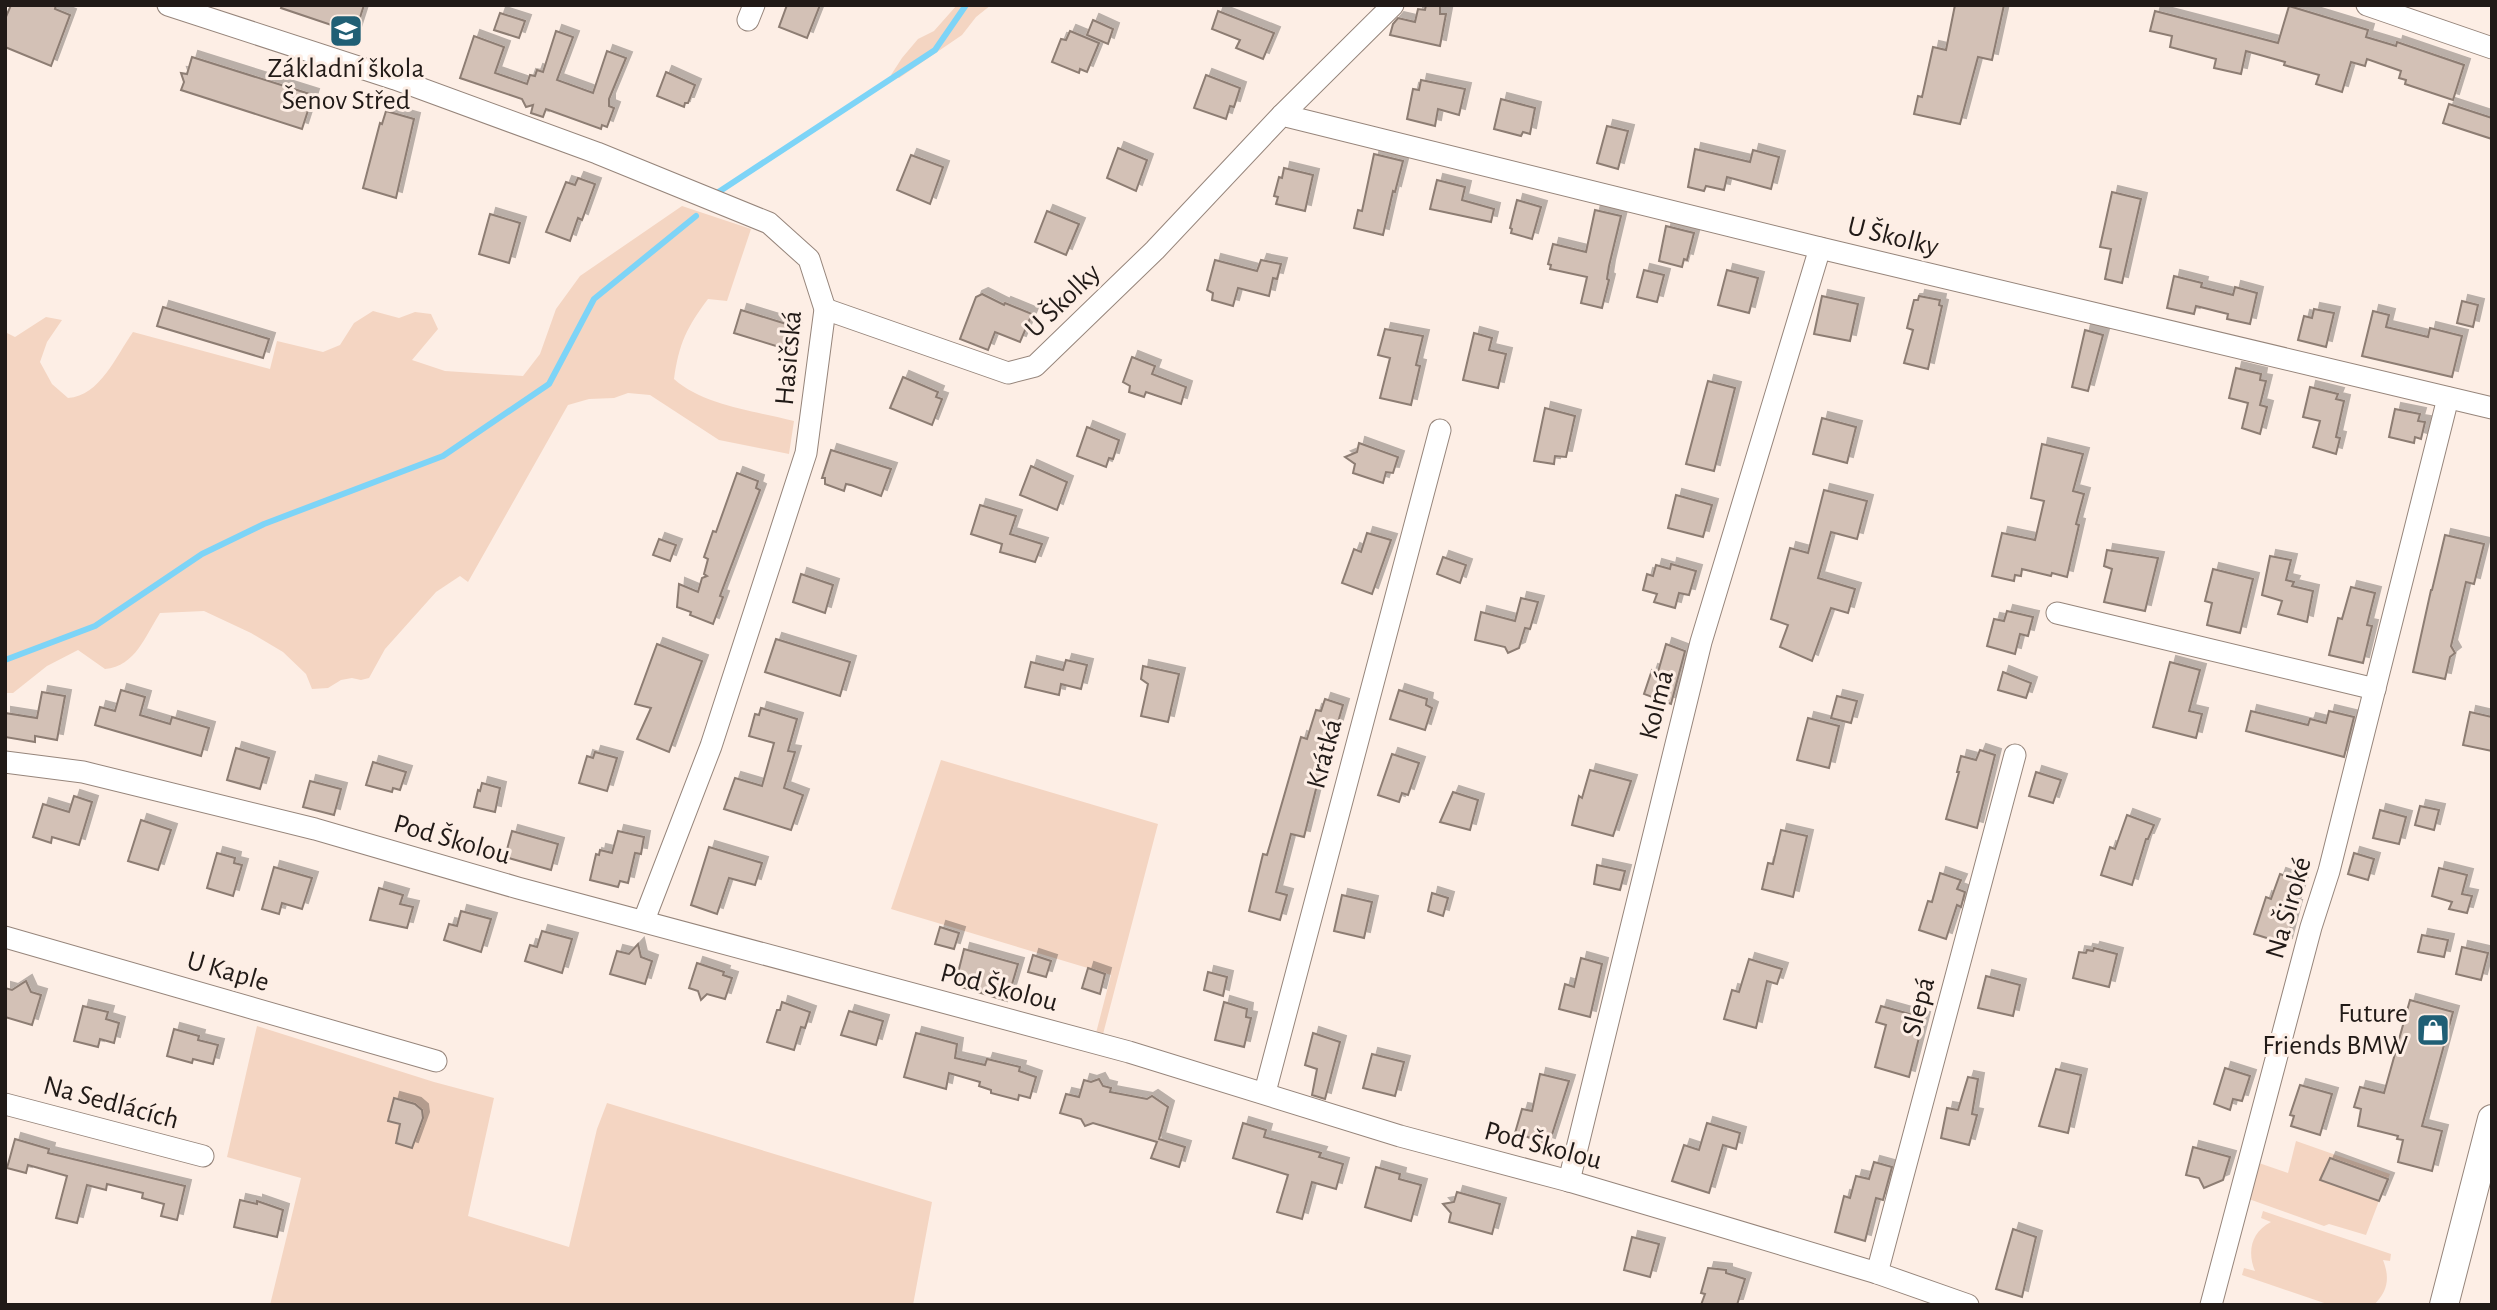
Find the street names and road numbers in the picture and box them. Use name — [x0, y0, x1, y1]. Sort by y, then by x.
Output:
street label: U Školky — [1845, 210, 1942, 262]
street label: U Školky — [1019, 257, 1106, 343]
street label: Hasičská — [771, 309, 807, 407]
street label: Kolmá — [1635, 667, 1679, 743]
street label: Krátká — [1302, 716, 1348, 792]
street label: Pod Školou — [390, 808, 514, 870]
street label: Na Široké — [2259, 854, 2317, 962]
street label: U Kaple — [184, 947, 272, 997]
street label: Pod Školou — [937, 957, 1061, 1017]
street label: Slepá — [1898, 974, 1940, 1040]
street label: Na Sedlácích — [40, 1071, 182, 1135]
street label: Pod Školou — [1481, 1115, 1605, 1175]

